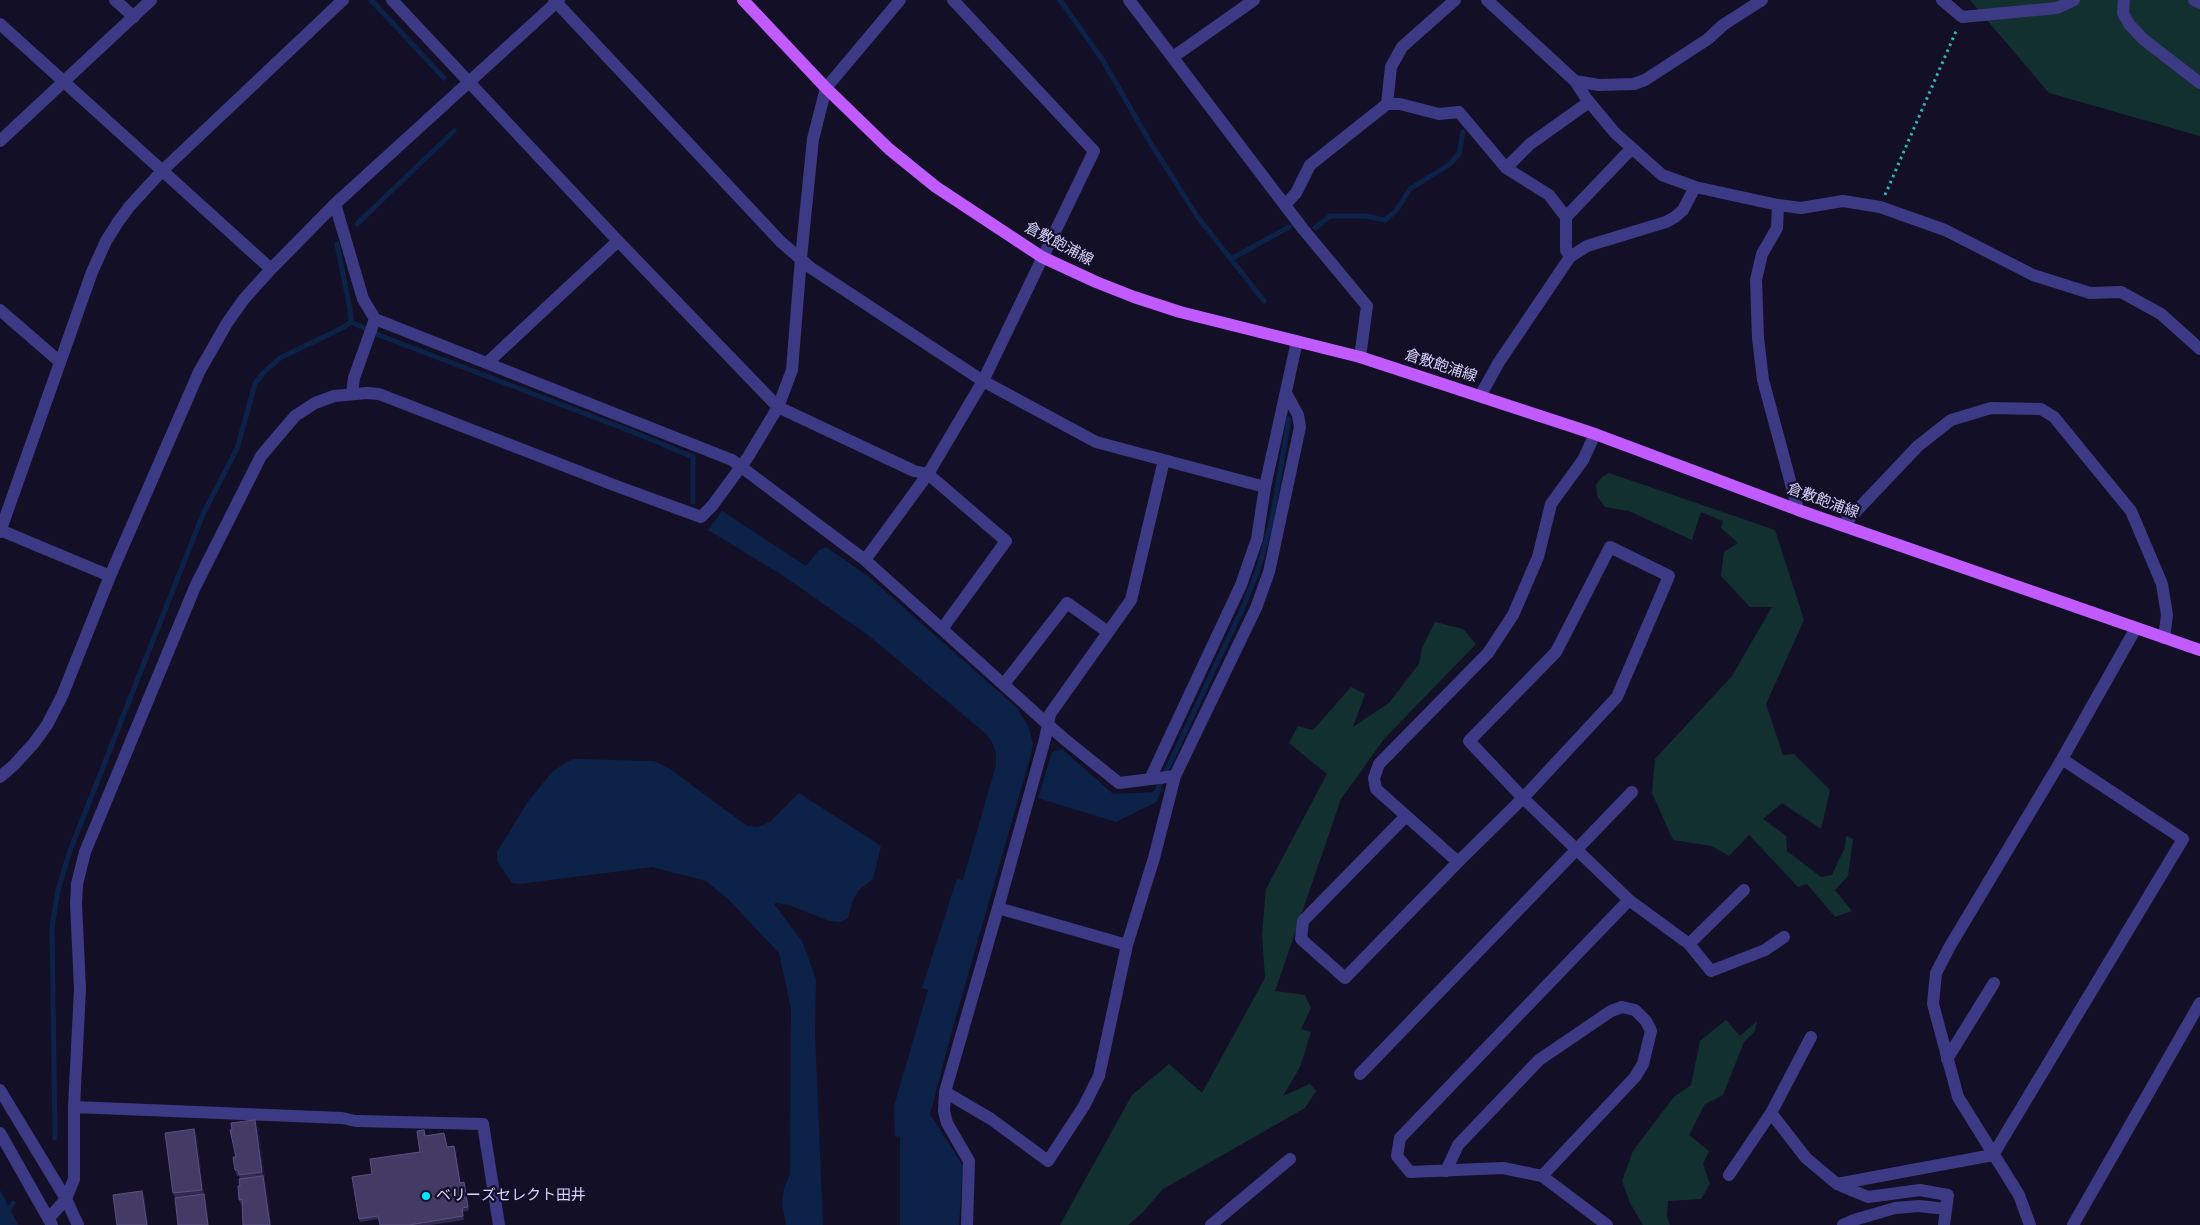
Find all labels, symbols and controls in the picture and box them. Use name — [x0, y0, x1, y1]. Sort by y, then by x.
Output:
street label: 倉敷飽浦線 — [1022, 218, 1096, 270]
street label: 倉敷飽浦線 — [1403, 346, 1479, 386]
street label: 倉敷飽浦線 — [1785, 480, 1861, 522]
place label: ベリーズセレクト田井 — [436, 1187, 586, 1205]
marker: ベリーズセレクト田井 — [420, 1190, 432, 1202]

